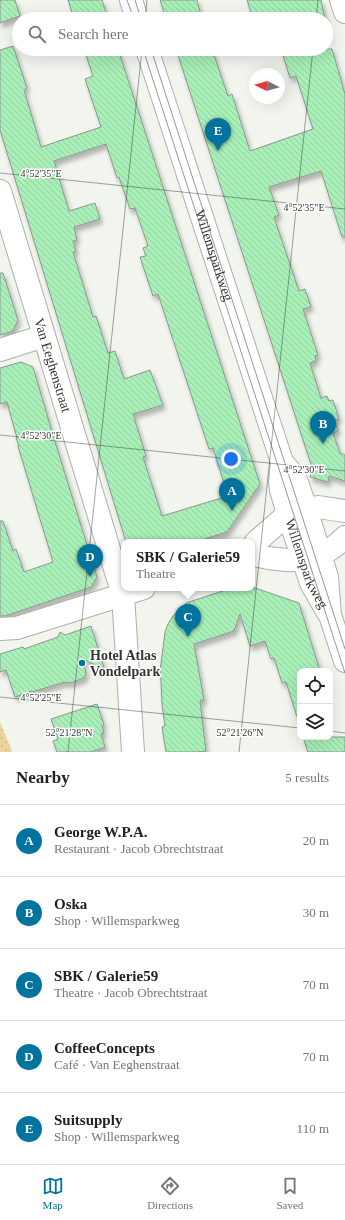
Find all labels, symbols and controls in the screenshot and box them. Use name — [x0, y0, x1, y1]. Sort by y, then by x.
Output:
search box — [12, 12, 333, 56]
icon: search — [26, 23, 48, 45]
text: Search here — [58, 26, 128, 42]
north arrow — [249, 68, 285, 104]
pin: E — [205, 118, 231, 151]
text: 4°52'35"E — [21, 168, 62, 179]
text: 4°52'35"E — [284, 202, 325, 213]
street label: Willemsparkweg — [193, 208, 236, 303]
street label: Van Eeghenstraat — [32, 316, 74, 414]
pin: B — [310, 411, 336, 444]
text: 4°52'30"E — [21, 430, 62, 441]
your location — [221, 449, 241, 469]
text: 4°52'30"E — [284, 464, 325, 475]
pin: A — [219, 478, 245, 511]
street label: Willemsparkweg — [283, 517, 331, 611]
popup — [121, 539, 255, 591]
pin: D — [77, 544, 103, 577]
text: SBK / Galerie59 — [136, 549, 240, 565]
text: Theatre — [136, 566, 176, 581]
pin: C — [175, 604, 201, 637]
place label: Hotel Atlas Vondelpark — [90, 648, 161, 679]
marker: Hotel Atlas Vondelpark — [77, 658, 87, 668]
map controls — [297, 668, 333, 740]
button: locate — [297, 668, 333, 704]
text: 4°52'25"E — [21, 692, 62, 703]
button: layers — [297, 704, 333, 740]
text: 52°21'28"N — [45, 727, 93, 738]
text: 52°21'26"N — [216, 727, 264, 738]
text: Nearby — [16, 768, 70, 787]
text: 5 results — [285, 770, 329, 785]
text: George W.P.A. — [54, 824, 148, 840]
text: A — [24, 833, 34, 848]
text: 20 m — [303, 833, 329, 848]
text: Restaurant · Jacob Obrechtstraat — [54, 841, 223, 856]
text: Oska — [54, 896, 87, 912]
text: B — [25, 905, 33, 920]
text: 30 m — [303, 905, 329, 920]
text: Shop · Willemsparkweg — [54, 913, 180, 928]
text: SBK / Galerie59 — [54, 968, 158, 984]
text: C — [24, 977, 34, 992]
text: 70 m — [303, 977, 329, 992]
text: Theatre · Jacob Obrechtstraat — [54, 985, 207, 1000]
text: CoffeeConcepts — [54, 1040, 155, 1056]
text: D — [24, 1049, 34, 1064]
text: 70 m — [303, 1049, 329, 1064]
text: Café · Van Eeghenstraat — [54, 1057, 180, 1072]
text: Suitsupply — [54, 1112, 122, 1128]
text: E — [25, 1121, 33, 1136]
text: 110 m — [297, 1121, 329, 1136]
text: Shop · Willemsparkweg — [54, 1129, 180, 1144]
tab: Map — [42, 1175, 64, 1211]
tab: Directions — [147, 1175, 193, 1211]
tab: Saved — [276, 1175, 303, 1211]

